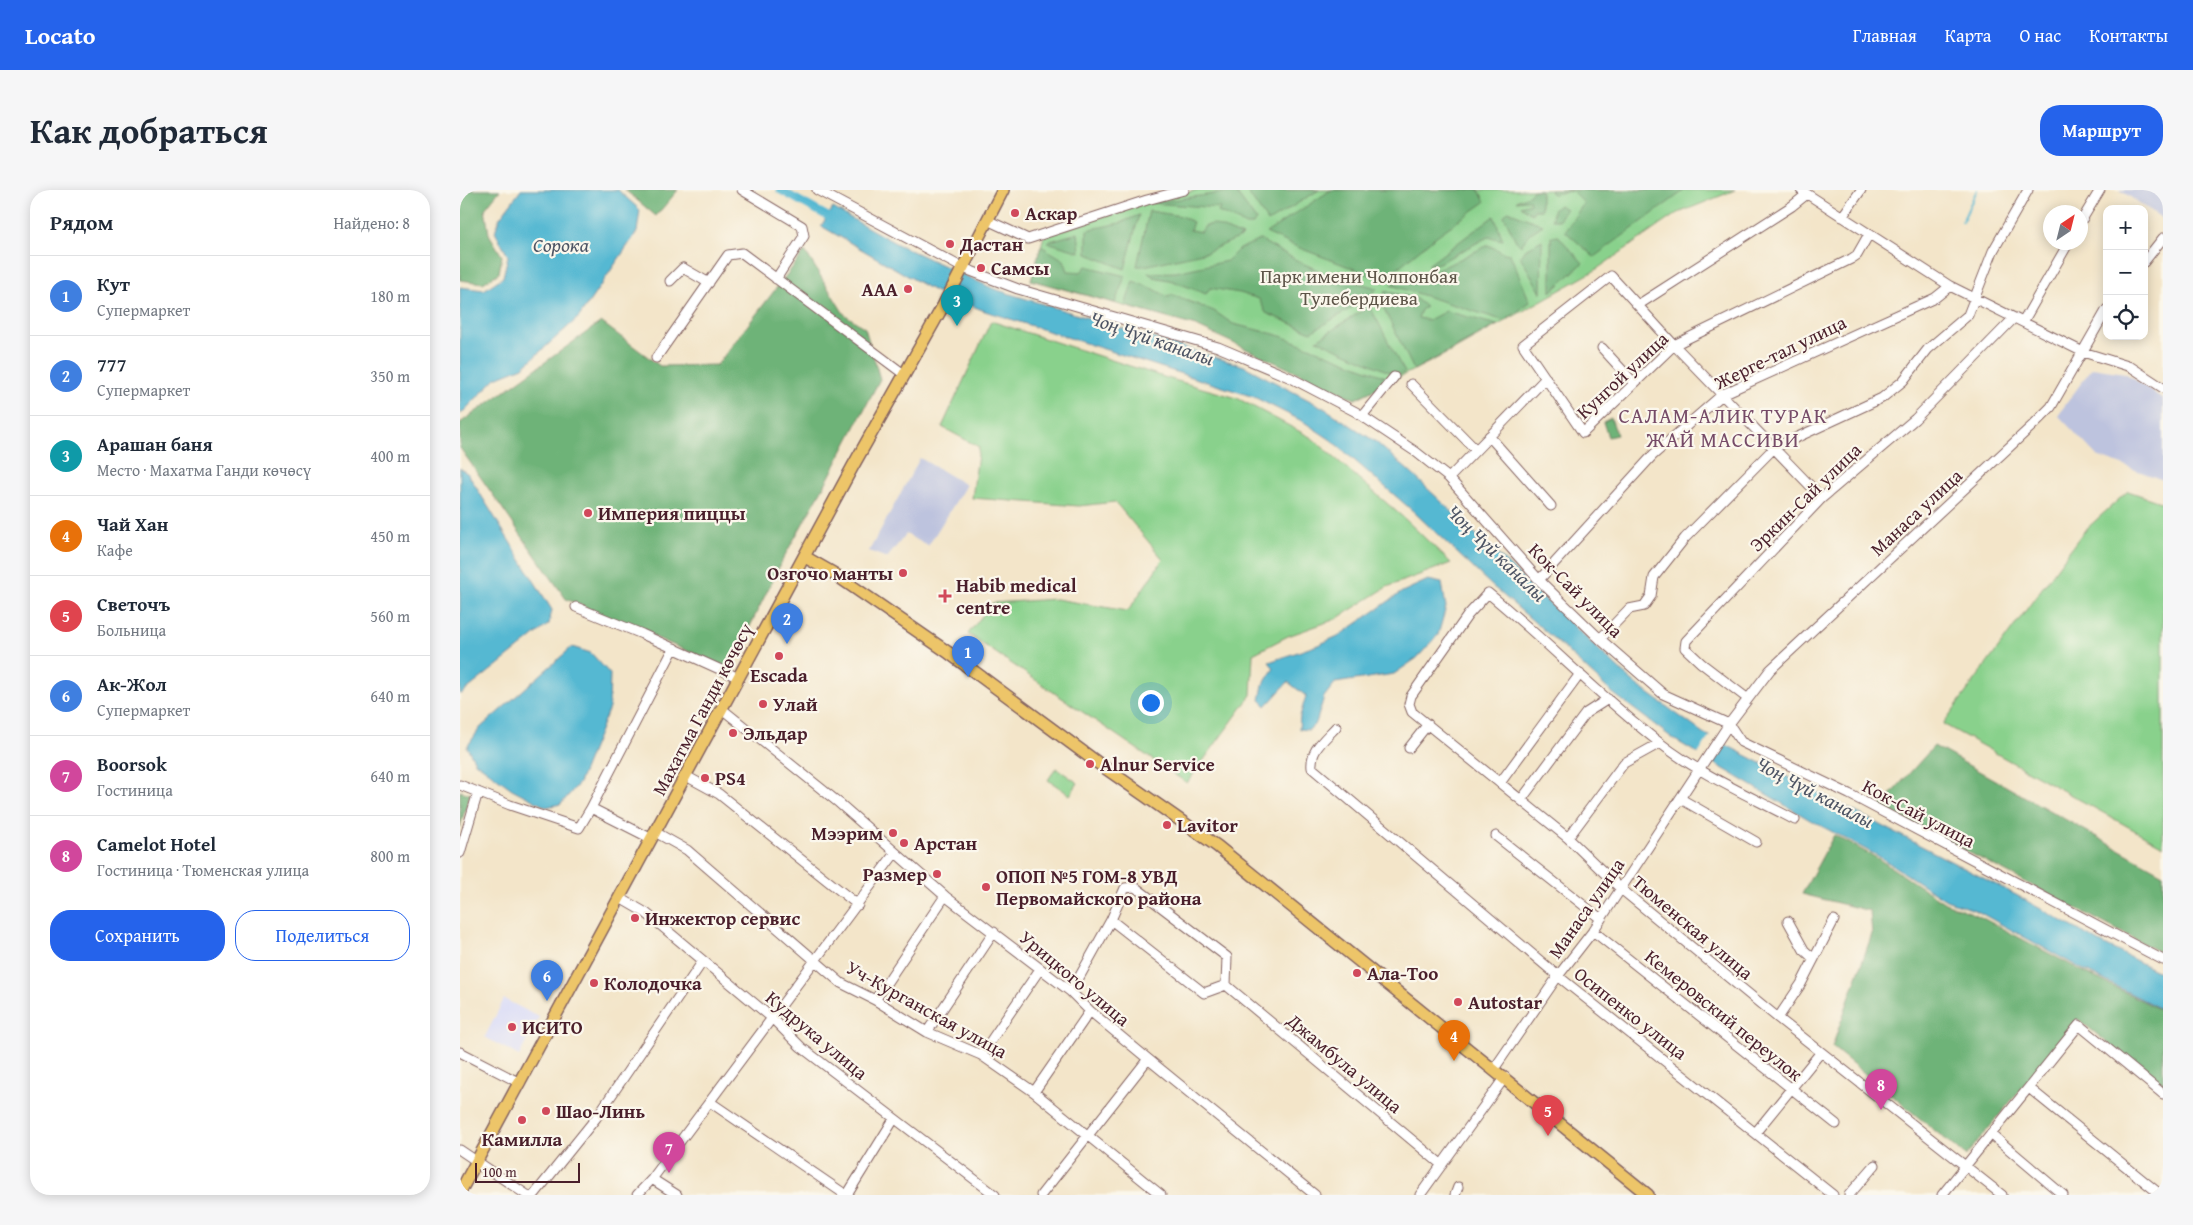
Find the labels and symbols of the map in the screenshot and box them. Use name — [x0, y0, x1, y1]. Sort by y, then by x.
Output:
place label: Аскар — [1025, 199, 1078, 227]
north arrow — [2043, 205, 2088, 250]
marker: Аскар — [1009, 207, 1021, 219]
water label: Сорока — [533, 230, 590, 259]
place label: Дастан — [959, 230, 1024, 258]
marker: Дастан — [944, 238, 956, 250]
place label: Самсы — [991, 254, 1050, 282]
marker: Самсы — [975, 262, 987, 274]
park label: Парк имени Чолпонбая Тулебердиева — [1260, 262, 1458, 312]
place label: ААА — [862, 275, 898, 303]
marker: ААА — [902, 283, 914, 295]
pin: 3 — [941, 285, 973, 326]
water label: Чоң Чүй каналы — [1086, 303, 1219, 373]
street label: Жерге-тал улица — [1708, 308, 1851, 397]
street label: Кунгой улица — [1570, 325, 1674, 425]
district label: САЛАМ-АЛИК ТУРАК ЖАЙ МАССИВИ — [1618, 400, 1828, 455]
street label: Эркин-Сай улица — [1743, 436, 1867, 558]
street label: Манаса улица — [1864, 462, 1968, 562]
water label: Чоң Чүй каналы — [1441, 497, 1554, 608]
place label: Империя пиццы — [598, 499, 746, 527]
marker: Империя пиццы — [582, 507, 594, 519]
street label: Кок-Сай улица — [1522, 536, 1630, 644]
place label: Озгочо манты — [767, 559, 893, 587]
marker: Озгочо манты — [897, 567, 909, 579]
place label: Habib medical centre — [956, 571, 1077, 621]
marker: Habib medical centre — [938, 589, 952, 603]
pin: 2 — [771, 603, 803, 644]
street label: Махатма Ганди көчөсү — [645, 618, 759, 800]
pin: 1 — [952, 636, 984, 677]
marker: Escada — [773, 650, 785, 662]
place label: Escada — [750, 661, 808, 689]
place label: Улай — [773, 690, 818, 718]
your location — [1138, 690, 1164, 716]
marker: Улай — [757, 698, 769, 710]
place label: Эльдар — [743, 719, 808, 747]
marker: Эльдар — [727, 727, 739, 739]
water label: Чоң Чүй каналы — [1751, 748, 1880, 835]
place label: Alnur Service — [1100, 750, 1215, 778]
marker: Alnur Service — [1084, 758, 1096, 770]
place label: PS4 — [715, 764, 746, 792]
marker: PS4 — [699, 772, 711, 784]
street label: Кок-Сай улица — [1858, 772, 1980, 854]
place label: Lavitor — [1177, 811, 1238, 839]
place label: Мээрим — [811, 819, 883, 847]
marker: Lavitor — [1161, 819, 1173, 831]
marker: Мээрим — [887, 827, 899, 839]
place label: Арстан — [914, 829, 978, 857]
marker: Арстан — [898, 837, 910, 849]
street label: Манаса улица — [1541, 852, 1631, 964]
place label: Размер — [863, 860, 927, 888]
place label: ОПОП №5 ГОМ-8 УВД Первомайского района — [996, 862, 1202, 912]
marker: Размер — [931, 868, 943, 880]
street label: Тюменская улица — [1626, 868, 1760, 986]
marker: ОПОП №5 ГОМ-8 УВД Первомайского района — [980, 881, 992, 893]
place label: Инжектор сервис — [645, 904, 800, 932]
marker: Инжектор сервис — [629, 912, 641, 924]
street label: Урицкого улица — [1014, 923, 1136, 1033]
street label: Кемеровский переулок — [1639, 942, 1809, 1088]
street label: Уч-Курганская улица — [841, 953, 1013, 1065]
place label: Ала-Тоо — [1367, 959, 1438, 987]
pin: 6 — [531, 960, 563, 1001]
street label: Осипенко улица — [1568, 960, 1694, 1066]
marker: Ала-Тоо — [1351, 967, 1363, 979]
place label: Колодочка — [604, 969, 702, 997]
marker: Колодочка — [588, 977, 600, 989]
street label: Кудрука улица — [760, 984, 874, 1086]
place label: Autostar — [1468, 988, 1542, 1016]
marker: Autostar — [1452, 996, 1464, 1008]
street label: Джамбула улица — [1280, 1006, 1409, 1120]
place label: ИСИТО — [522, 1013, 583, 1041]
pin: 4 — [1438, 1020, 1470, 1061]
marker: ИСИТО — [506, 1021, 518, 1033]
pin: 8 — [1865, 1069, 1897, 1110]
pin: 5 — [1532, 1095, 1564, 1136]
place label: Шао-Линь — [556, 1097, 646, 1125]
marker: Шао-Линь — [540, 1105, 552, 1117]
marker: Камилла — [516, 1114, 528, 1126]
place label: Камилла — [482, 1125, 563, 1153]
pin: 7 — [653, 1132, 685, 1173]
scale bar — [475, 1160, 580, 1183]

